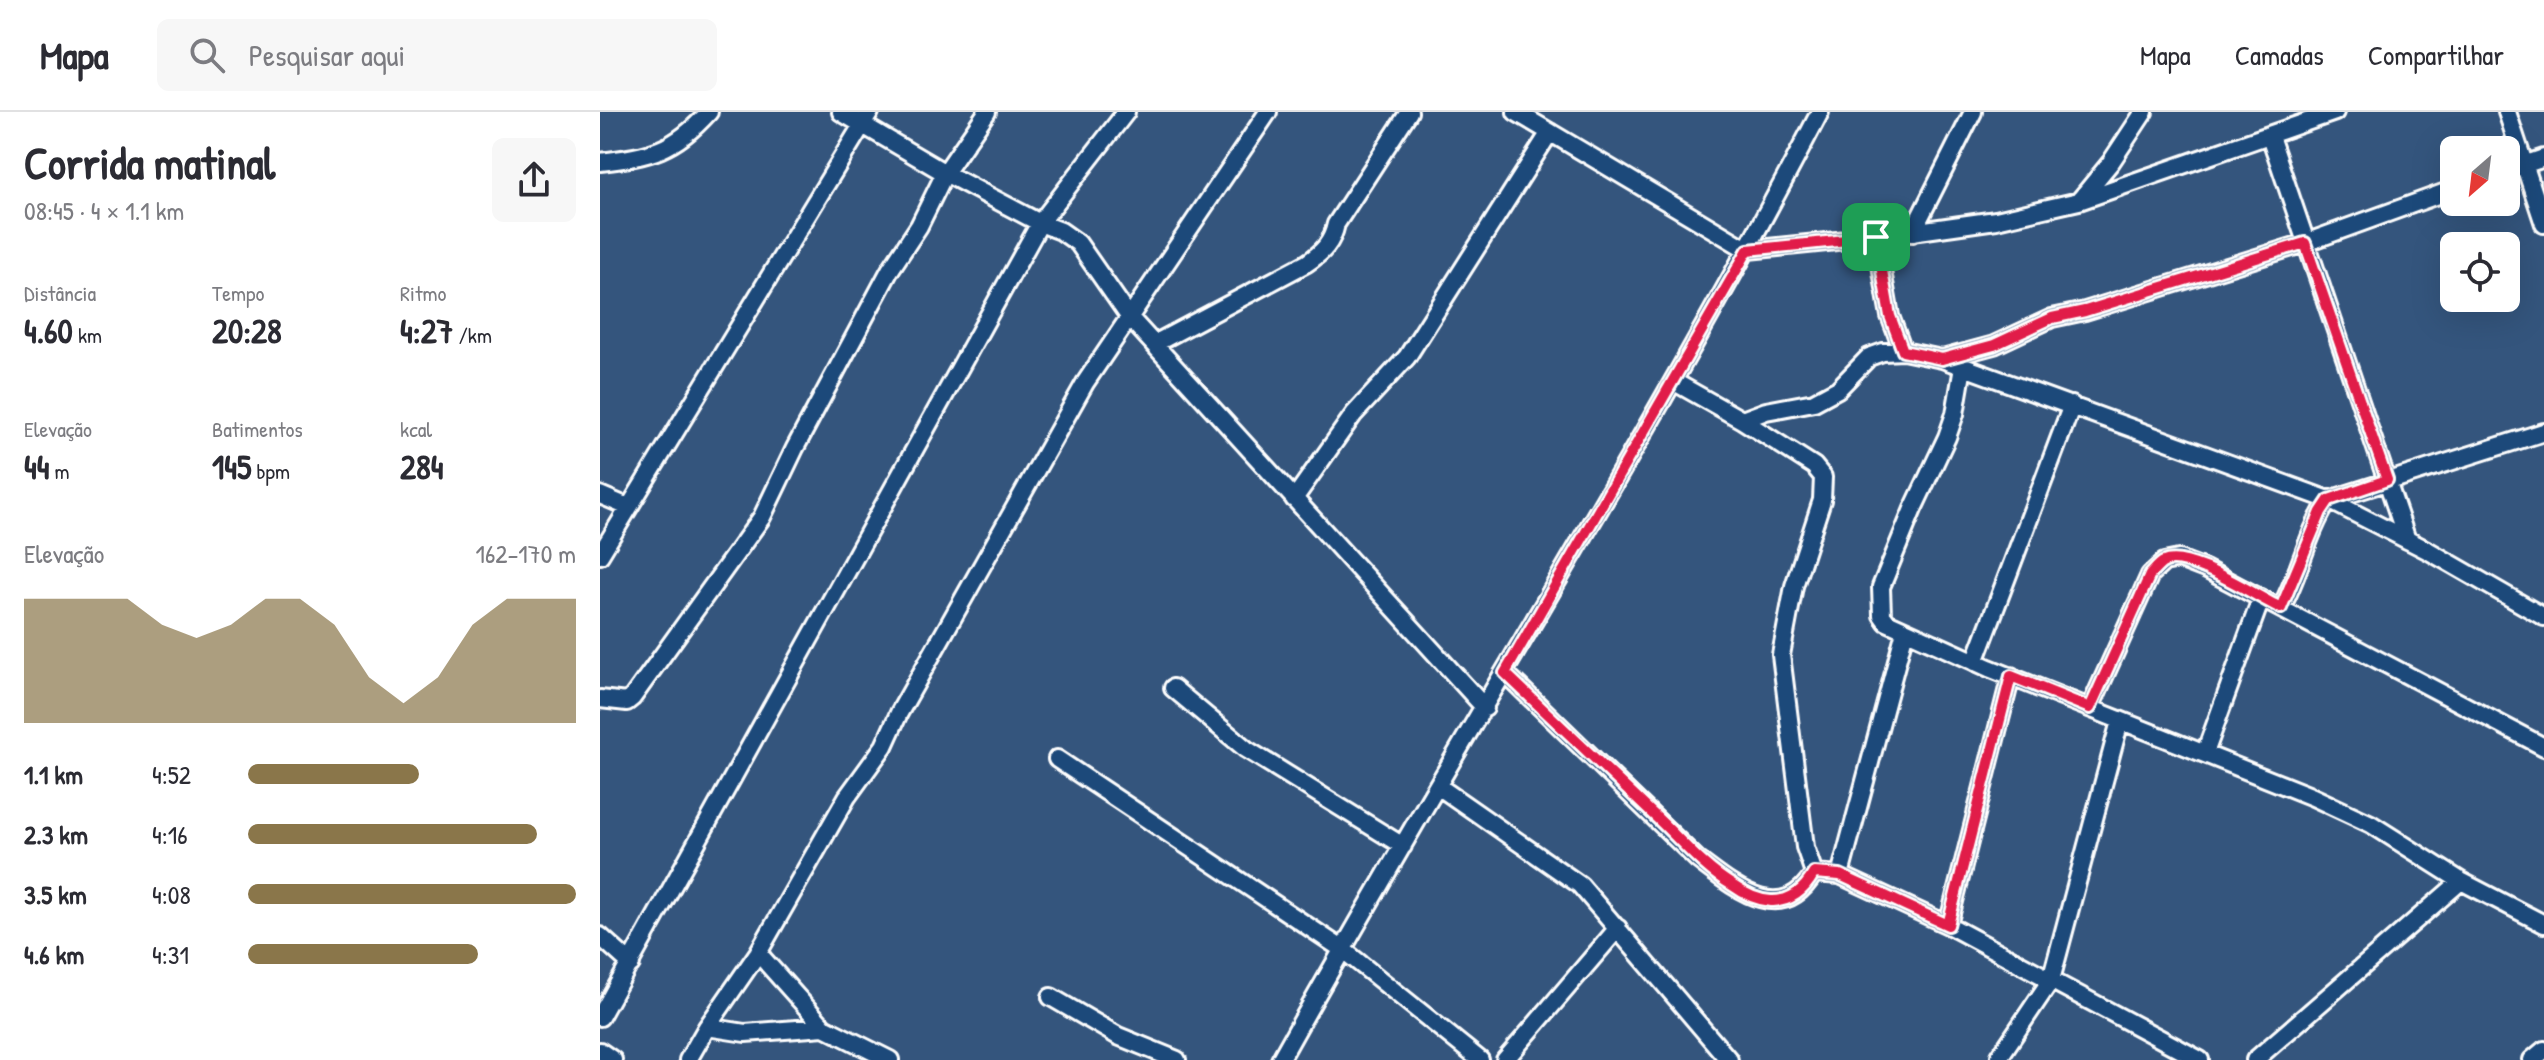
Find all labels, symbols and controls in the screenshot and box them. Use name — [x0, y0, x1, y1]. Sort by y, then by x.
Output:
search box — [157, 19, 717, 91]
text: Mapa — [40, 29, 109, 81]
icon: search — [185, 33, 229, 77]
text: Pesquisar aqui — [249, 35, 405, 75]
text: Mapa — [2140, 36, 2191, 74]
text: Camadas — [2235, 36, 2324, 74]
text: Compartilhar — [2368, 36, 2504, 74]
text: Corrida matinal — [24, 133, 275, 193]
north arrow — [2440, 136, 2520, 216]
map controls — [2440, 136, 2520, 312]
button: share — [492, 138, 576, 222]
text: 08:45 · 4 × 1.1 km — [24, 193, 184, 228]
pin — [1842, 203, 1910, 271]
icon: arrive — [1854, 215, 1898, 259]
button: locate — [2440, 232, 2520, 312]
text: Distância — [24, 278, 96, 308]
text: Tempo — [212, 278, 264, 308]
text: Ritmo — [400, 278, 446, 308]
text: 4.60 — [24, 308, 73, 354]
text: 20:28 — [212, 308, 282, 354]
text: 4:27 — [400, 308, 453, 354]
text: km — [73, 320, 102, 350]
text: /km — [453, 320, 492, 350]
text: Elevação — [24, 414, 92, 444]
text: Batimentos — [212, 414, 303, 444]
text: kcal — [400, 414, 432, 444]
text: 44 — [24, 444, 50, 490]
text: 145 — [212, 444, 251, 490]
text: 284 — [400, 444, 443, 490]
text: m — [50, 456, 70, 486]
text: bpm — [251, 456, 290, 486]
text: Elevação — [24, 536, 104, 571]
text: 162–170 m — [475, 536, 576, 571]
text: 1.1 km — [24, 757, 83, 792]
text: 4:52 — [152, 757, 191, 792]
text: 2.3 km — [24, 817, 88, 852]
text: 4:16 — [152, 817, 188, 852]
text: 3.5 km — [24, 877, 87, 912]
text: 4:08 — [152, 877, 191, 912]
text: 4.6 km — [24, 937, 84, 972]
text: 4:31 — [152, 937, 189, 972]

